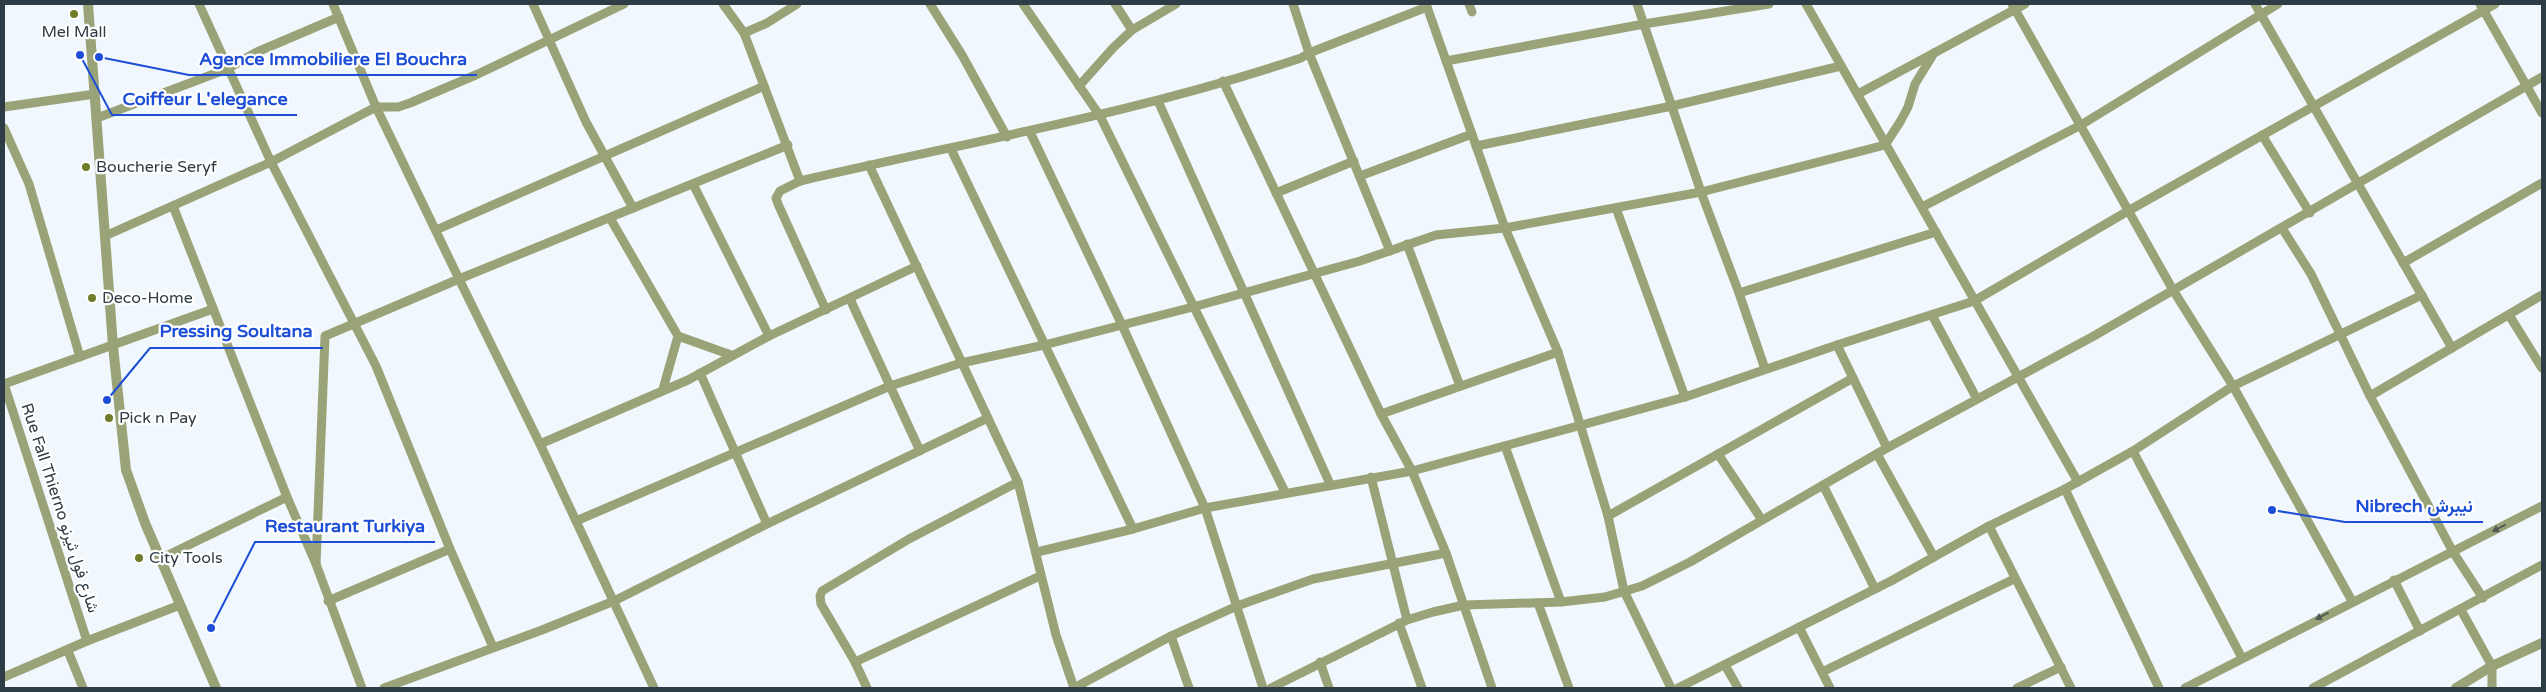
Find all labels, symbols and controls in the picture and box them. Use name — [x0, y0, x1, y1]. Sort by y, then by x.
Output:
marker: Mel Mall — [68, 8, 80, 20]
place label: Mel Mall — [42, 22, 106, 42]
callout: Agence Immobiliere El Bouchra — [189, 42, 477, 75]
text: Agence Immobiliere El Bouchra — [199, 48, 467, 70]
callout: Coiffeur L'elegance — [112, 82, 297, 115]
text: Coiffeur L'elegance — [122, 88, 288, 110]
place label: Boucherie Seryf — [96, 157, 218, 177]
marker: Boucherie Seryf — [80, 161, 92, 173]
place label: Deco-Home — [102, 288, 193, 308]
marker: Deco-Home — [86, 292, 98, 304]
callout: Pressing Soultana — [150, 315, 323, 348]
text: Pressing Soultana — [159, 320, 313, 342]
street label: Rue Fall Thierno شارع فول ثيرنو — [16, 401, 103, 616]
place label: Pick n Pay — [119, 408, 197, 428]
marker: Pick n Pay — [103, 412, 115, 424]
callout: Nibrech نيبرش — [2345, 489, 2483, 522]
text: Nibrech نيبرش — [2355, 495, 2473, 517]
callout: Restaurant Turkiya — [255, 509, 435, 542]
text: Restaurant Turkiya — [265, 515, 425, 537]
one-way arrow — [2492, 524, 2506, 532]
place label: City Tools — [149, 548, 223, 568]
marker: City Tools — [133, 552, 145, 564]
one-way arrow — [2315, 612, 2330, 620]

